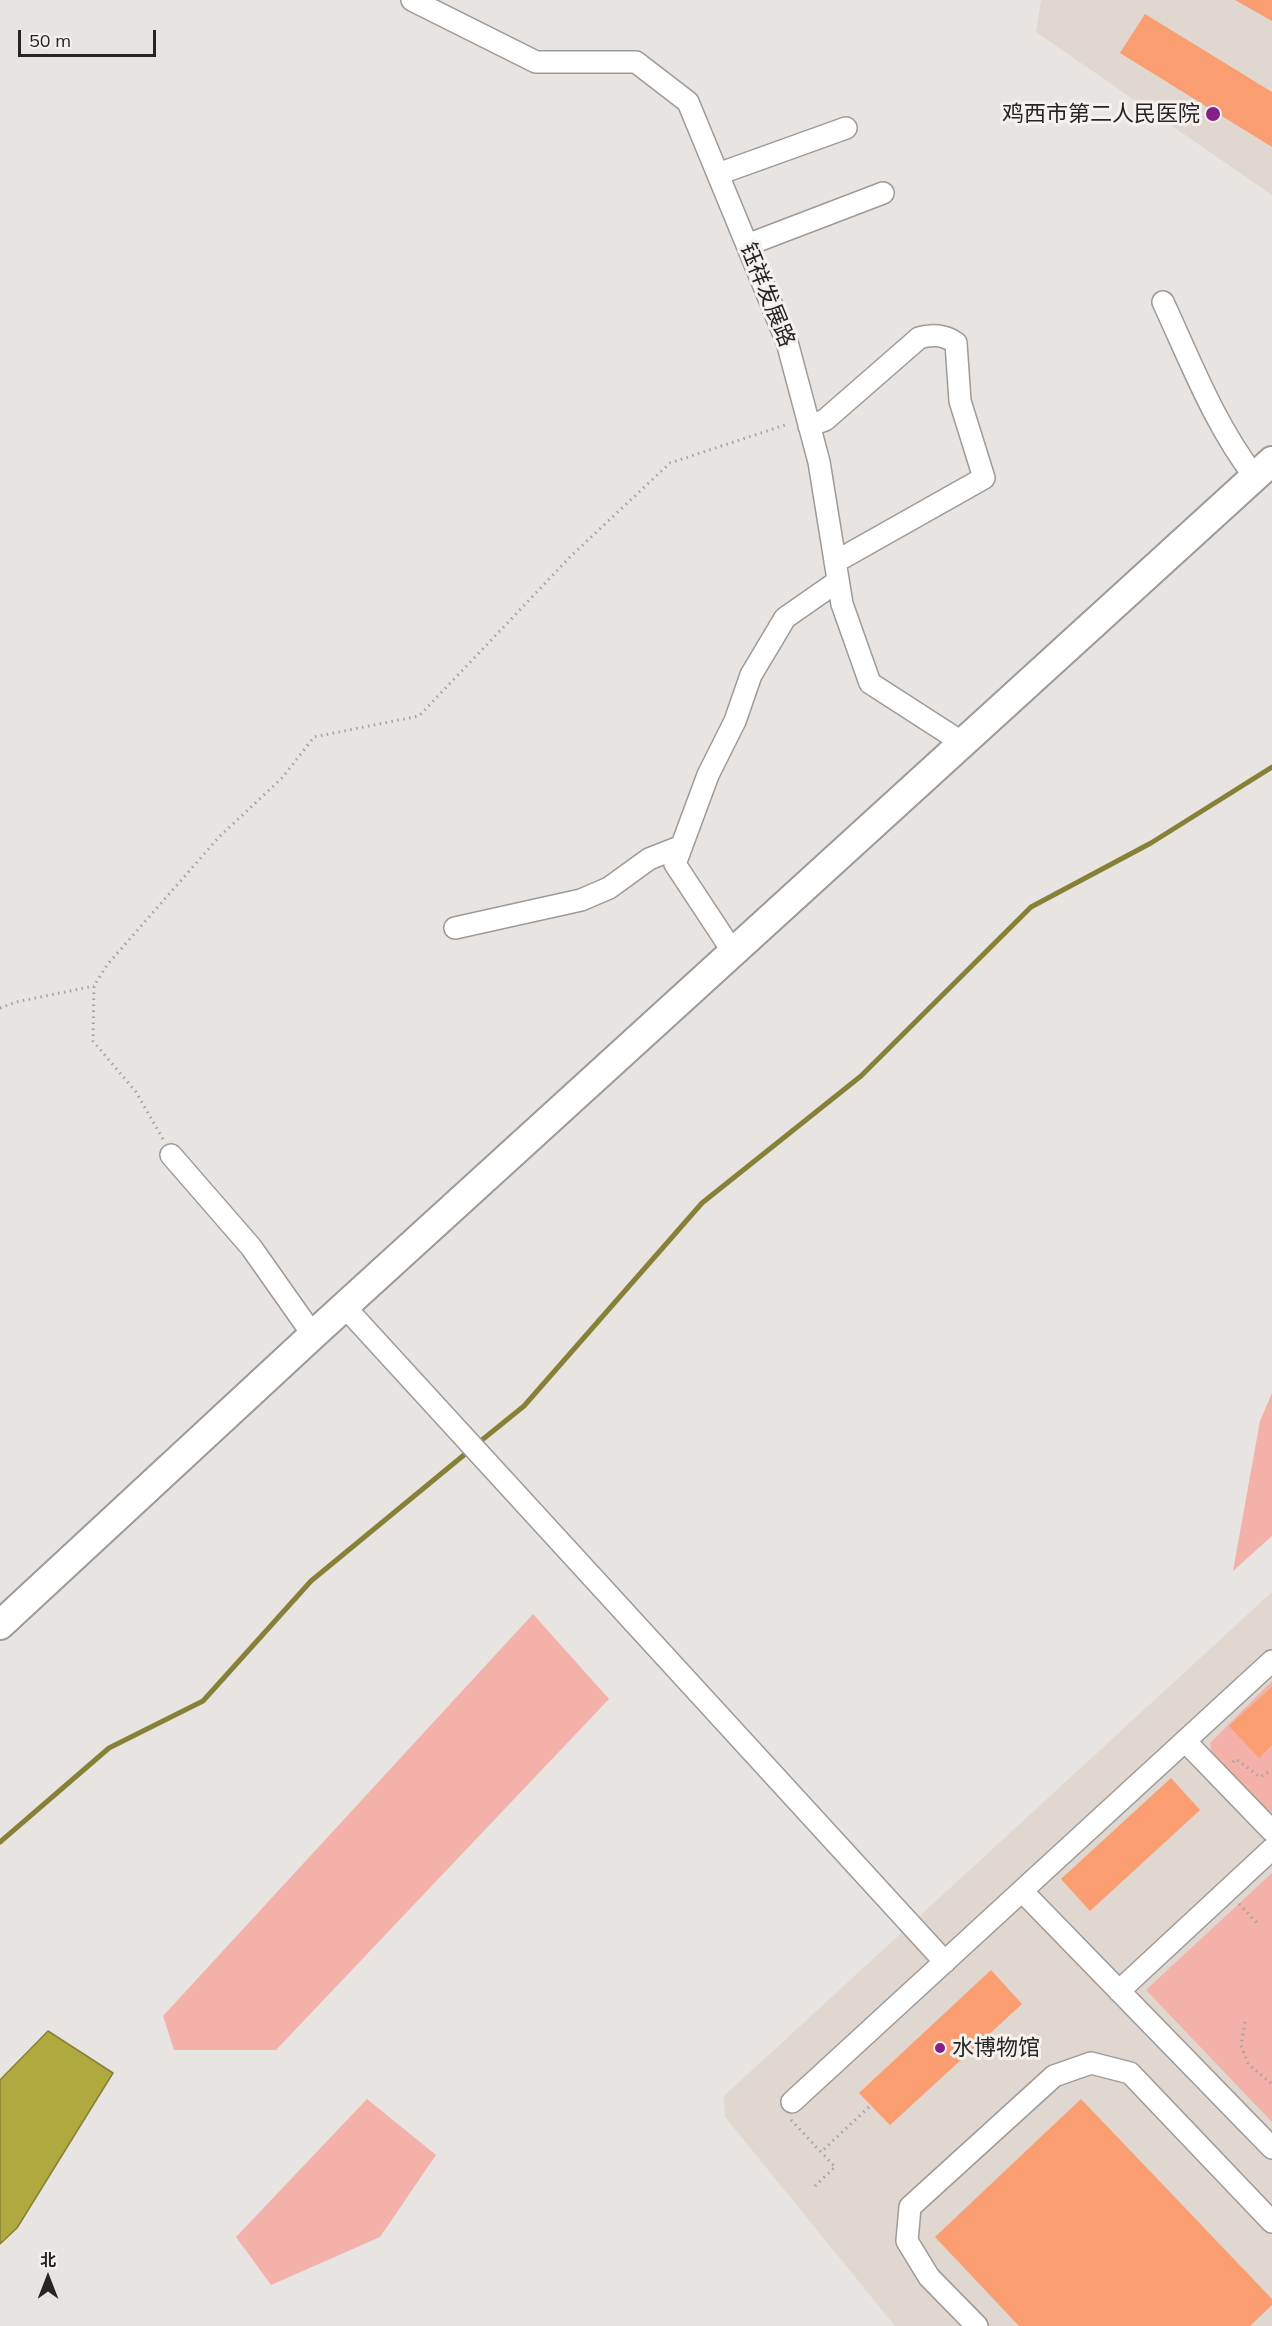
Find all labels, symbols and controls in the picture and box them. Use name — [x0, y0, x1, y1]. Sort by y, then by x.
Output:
scale bar — [21, 18, 159, 56]
text: 50 m — [29, 29, 71, 52]
place label: 鸡西市第二人民医院 — [1002, 101, 1200, 127]
marker: 鸡西市第二人民医院 — [1204, 105, 1222, 123]
street label: 钰祥发展路 — [734, 239, 800, 351]
place label: 水博物馆 — [952, 2035, 1040, 2061]
marker: 水博物馆 — [933, 2041, 947, 2055]
north arrow — [18, 2248, 78, 2308]
text: 北 — [40, 2250, 56, 2270]

